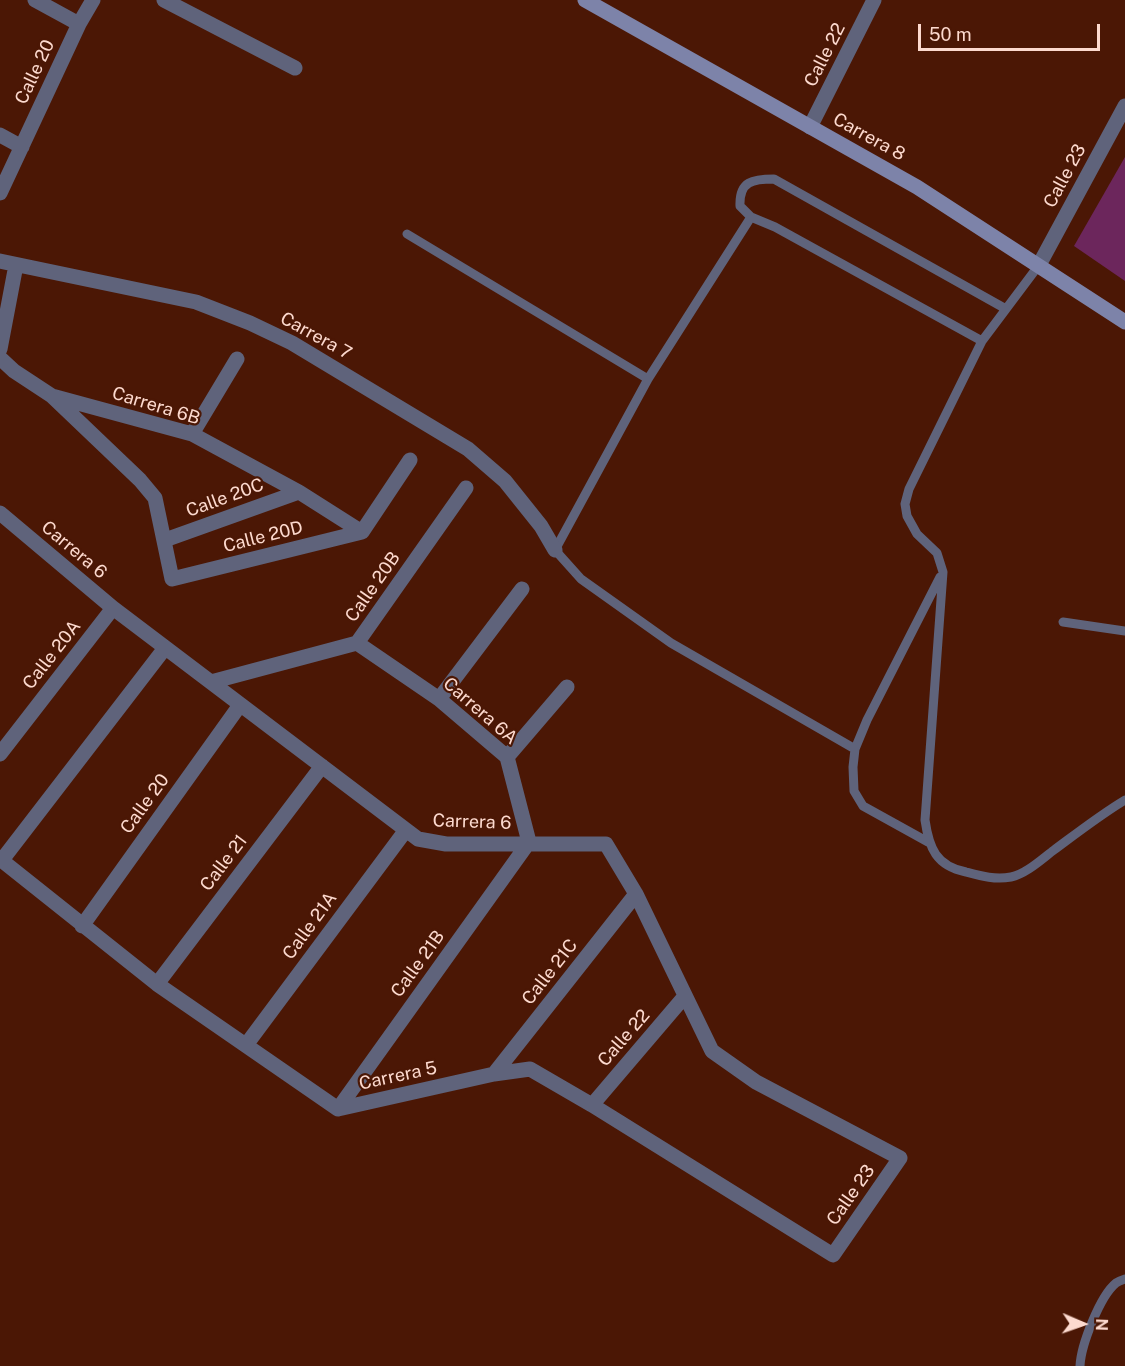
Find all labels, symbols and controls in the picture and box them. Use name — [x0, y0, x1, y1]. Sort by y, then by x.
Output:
scale bar — [921, 12, 1102, 50]
street label: Calle 22 — [800, 20, 850, 90]
text: 50 m — [929, 24, 972, 45]
street label: Calle 20 — [11, 36, 59, 108]
street label: Carrera 8 — [829, 108, 909, 166]
street label: Calle 23 — [1039, 140, 1091, 212]
street label: Carrera 7 — [277, 308, 355, 364]
street label: Carrera 6B — [109, 382, 203, 430]
street label: Calle 20C — [183, 474, 267, 522]
street label: Carrera 6 — [37, 516, 111, 584]
street label: Calle 20D — [221, 517, 305, 557]
street label: Calle 20B — [341, 548, 405, 626]
street label: Calle 20A — [18, 616, 86, 694]
street label: Carrera 6A — [438, 673, 522, 749]
street label: Calle 20 — [116, 770, 174, 838]
street label: Carrera 6 — [432, 810, 512, 834]
street label: Calle 21 — [196, 831, 252, 895]
street label: Calle 21A — [278, 888, 342, 964]
street label: Calle 21B — [387, 926, 449, 1002]
street label: Calle 21C — [518, 935, 582, 1009]
street label: Calle 22 — [593, 1005, 655, 1071]
street label: Carrera 5 — [357, 1057, 439, 1095]
street label: Calle 23 — [822, 1161, 880, 1229]
north arrow — [1053, 1294, 1113, 1354]
text: N — [1092, 1318, 1111, 1331]

